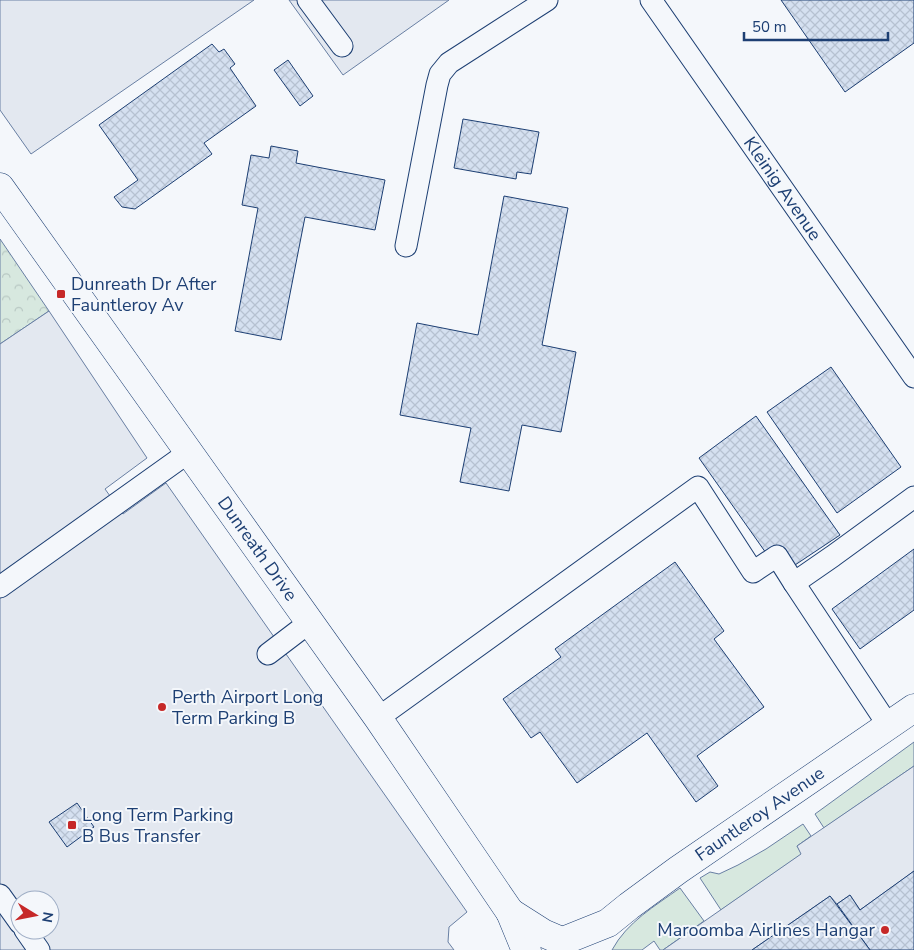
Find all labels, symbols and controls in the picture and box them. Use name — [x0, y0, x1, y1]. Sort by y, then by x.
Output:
scale bar — [744, 10, 888, 42]
text: 50 m — [752, 17, 787, 37]
street label: Kleinig Avenue — [738, 132, 827, 245]
place label: Dunreath Dr After Fauntleroy Av — [71, 272, 217, 317]
marker: Dunreath Dr After Fauntleroy Av — [55, 288, 67, 300]
street label: Dunreath Drive — [212, 492, 303, 606]
place label: Perth Airport Long Term Parking B — [172, 685, 323, 730]
marker: Perth Airport Long Term Parking B — [156, 701, 168, 713]
street label: Fauntleroy Avenue — [690, 761, 829, 867]
place label: Long Term Parking B Bus Transfer — [82, 803, 234, 848]
marker: Long Term Parking B Bus Transfer — [66, 819, 78, 831]
north arrow — [10, 890, 60, 940]
text: N — [37, 910, 58, 924]
place label: Maroomba Airlines Hangar — [657, 918, 876, 942]
marker: Maroomba Airlines Hangar — [879, 924, 891, 936]

